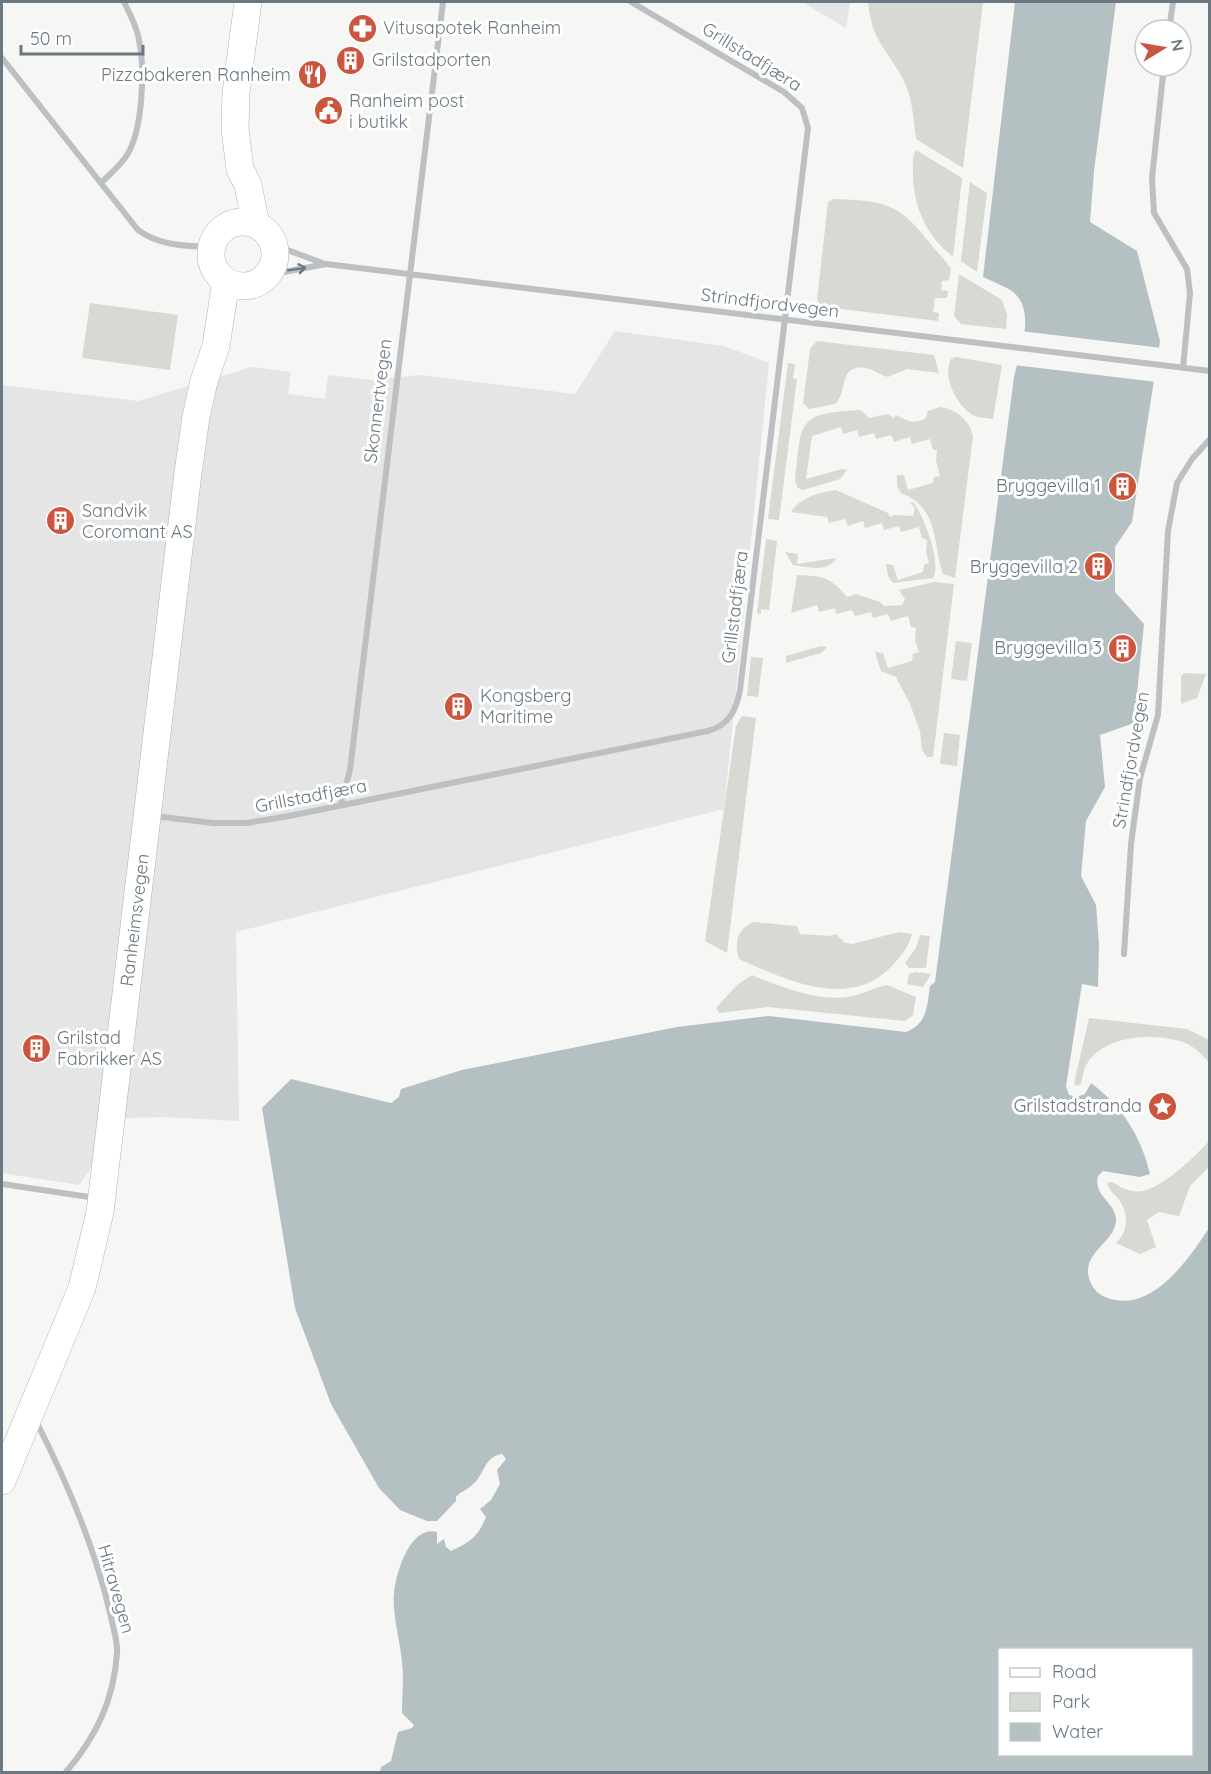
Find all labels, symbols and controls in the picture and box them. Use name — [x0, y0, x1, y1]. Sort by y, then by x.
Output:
pharmacy icon: Vitusapotek Ranheim — [346, 12, 378, 44]
place label: Vitusapotek Ranheim — [383, 16, 561, 39]
street label: Grillstadfjæra — [698, 17, 806, 96]
scale bar — [21, 18, 142, 56]
north arrow — [1133, 18, 1193, 78]
text: 50 m — [30, 27, 72, 50]
text: N — [1167, 37, 1189, 53]
building icon: Grilstadporten — [335, 44, 367, 76]
place label: Grilstadporten — [372, 48, 491, 71]
restaurant icon: Pizzabakeren Ranheim — [296, 59, 328, 91]
place label: Pizzabakeren Ranheim — [101, 63, 291, 86]
place label: Ranheim post i butikk — [349, 89, 464, 133]
public building icon: Ranheim post i butikk — [312, 95, 344, 127]
one-way arrow — [286, 263, 306, 274]
street label: Strindfjordvegen — [700, 283, 840, 322]
street label: Skonnertvegen — [358, 337, 397, 464]
building icon: Bryggevilla 1 — [1106, 470, 1138, 502]
place label: Bryggevilla 1 — [996, 474, 1101, 497]
place label: Sandvik Coromant AS — [82, 499, 193, 543]
building icon: Sandvik Coromant AS — [45, 505, 77, 537]
street label: Grillstadfjæra — [716, 549, 753, 664]
building icon: Bryggevilla 2 — [1083, 551, 1115, 583]
place label: Bryggevilla 2 — [970, 555, 1078, 578]
building icon: Bryggevilla 3 — [1107, 632, 1139, 664]
place label: Bryggevilla 3 — [994, 636, 1102, 659]
place label: Kongsberg Maritime — [480, 684, 572, 728]
building icon: Kongsberg Maritime — [443, 690, 475, 722]
street label: Strindfjordvegen — [1107, 690, 1154, 830]
street label: Grillstadfjæra — [253, 773, 369, 818]
street label: Ranheimsvegen — [115, 852, 154, 988]
place label: Grilstad Fabrikker AS — [57, 1026, 162, 1070]
building icon: Grilstad Fabrikker AS — [20, 1032, 52, 1064]
place icon: Grilstadstranda — [1147, 1090, 1179, 1122]
place label: Grilstadstranda — [1014, 1094, 1142, 1117]
street label: Hitravegen — [93, 1542, 140, 1636]
legend — [998, 1648, 1193, 1756]
text: Road — [1052, 1660, 1097, 1683]
text: Park — [1052, 1690, 1090, 1713]
text: Water — [1052, 1720, 1103, 1743]

